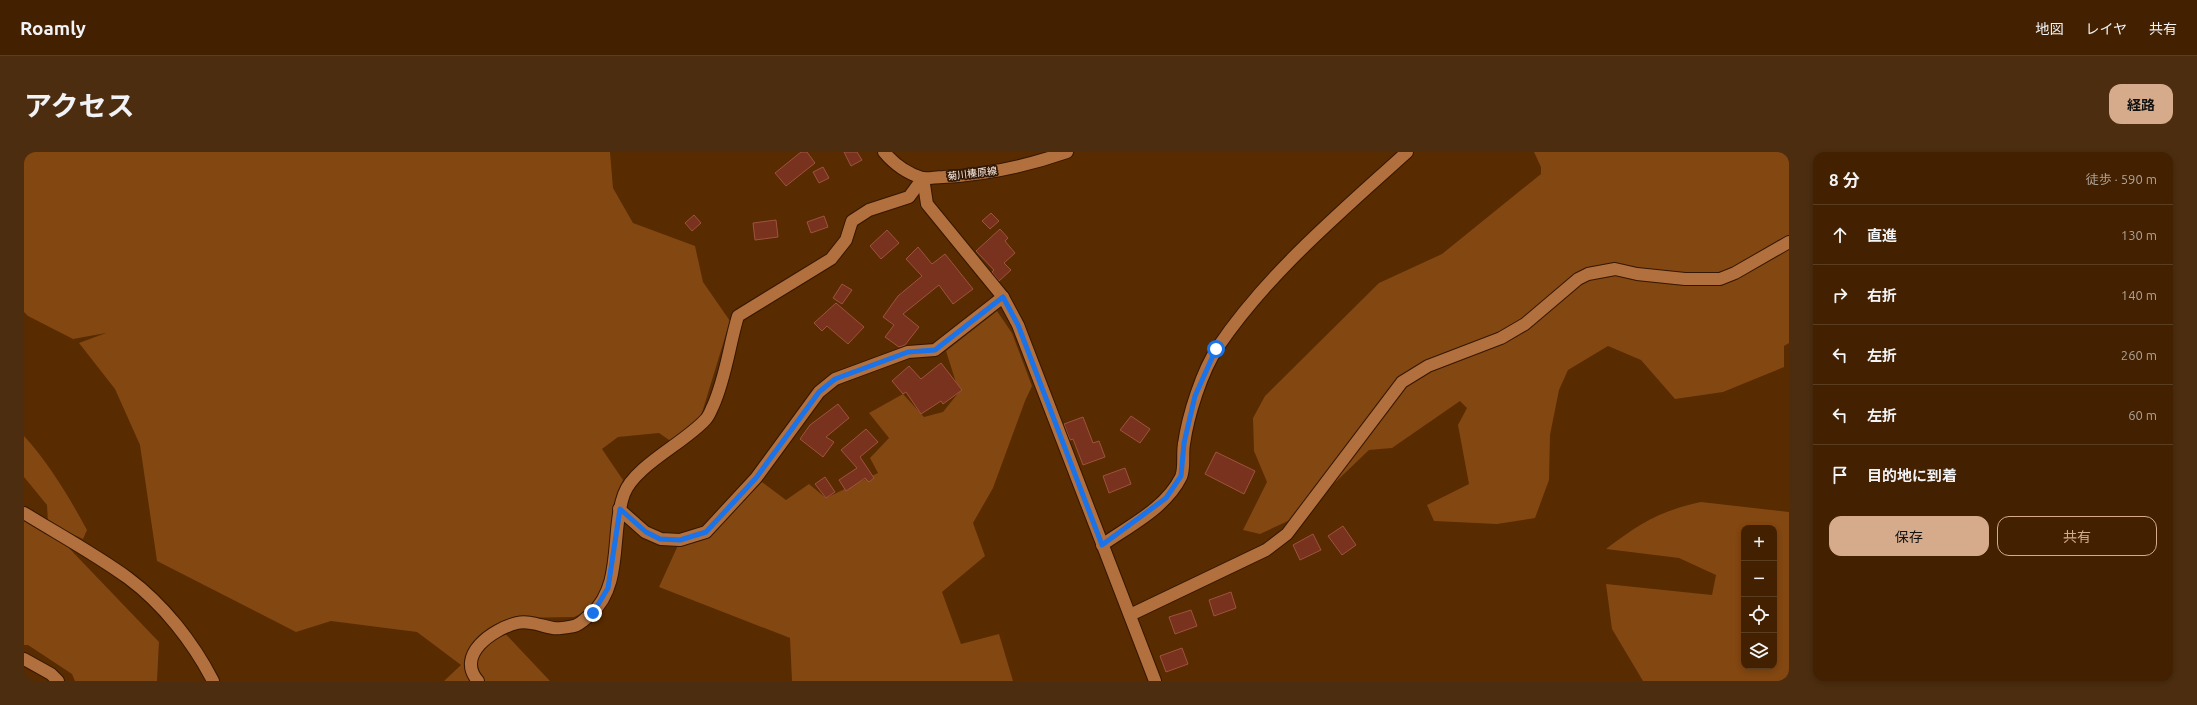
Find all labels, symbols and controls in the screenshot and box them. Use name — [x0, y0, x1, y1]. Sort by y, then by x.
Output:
text: Roamly — [20, 17, 86, 39]
text: 地図 — [2035, 21, 2063, 37]
text: レイヤ — [2085, 21, 2127, 37]
text: 共有 — [2149, 21, 2177, 37]
button: 経路 — [2109, 84, 2173, 124]
text: アクセス — [24, 90, 135, 121]
street label: 菊川榛原線 — [947, 165, 998, 182]
text: 8 分 — [1829, 170, 1860, 189]
text: 徒歩 · 590 m — [2086, 172, 2157, 186]
icon: ahead — [1829, 224, 1851, 246]
text: 直進 — [1867, 227, 1897, 244]
text: 130 m — [2121, 228, 2157, 242]
icon: right — [1829, 284, 1851, 306]
text: 右折 — [1867, 287, 1897, 304]
text: 140 m — [2121, 288, 2157, 302]
route start — [1207, 340, 1225, 358]
icon: left — [1829, 344, 1851, 366]
text: 左折 — [1867, 347, 1897, 364]
text: 260 m — [2121, 348, 2157, 362]
icon: left — [1829, 404, 1851, 426]
text: 左折 — [1867, 407, 1897, 424]
text: 60 m — [2128, 408, 2157, 422]
icon: arrive — [1829, 464, 1851, 486]
text: 目的地に到着 — [1867, 467, 1957, 484]
button: 保存 — [1829, 516, 1989, 556]
button: 共有 — [1997, 516, 2157, 556]
map controls — [1741, 525, 1777, 669]
button: + — [1741, 525, 1777, 561]
button: − — [1741, 561, 1777, 597]
button: locate — [1741, 597, 1777, 633]
route end — [584, 604, 602, 622]
button: layers — [1741, 633, 1777, 669]

